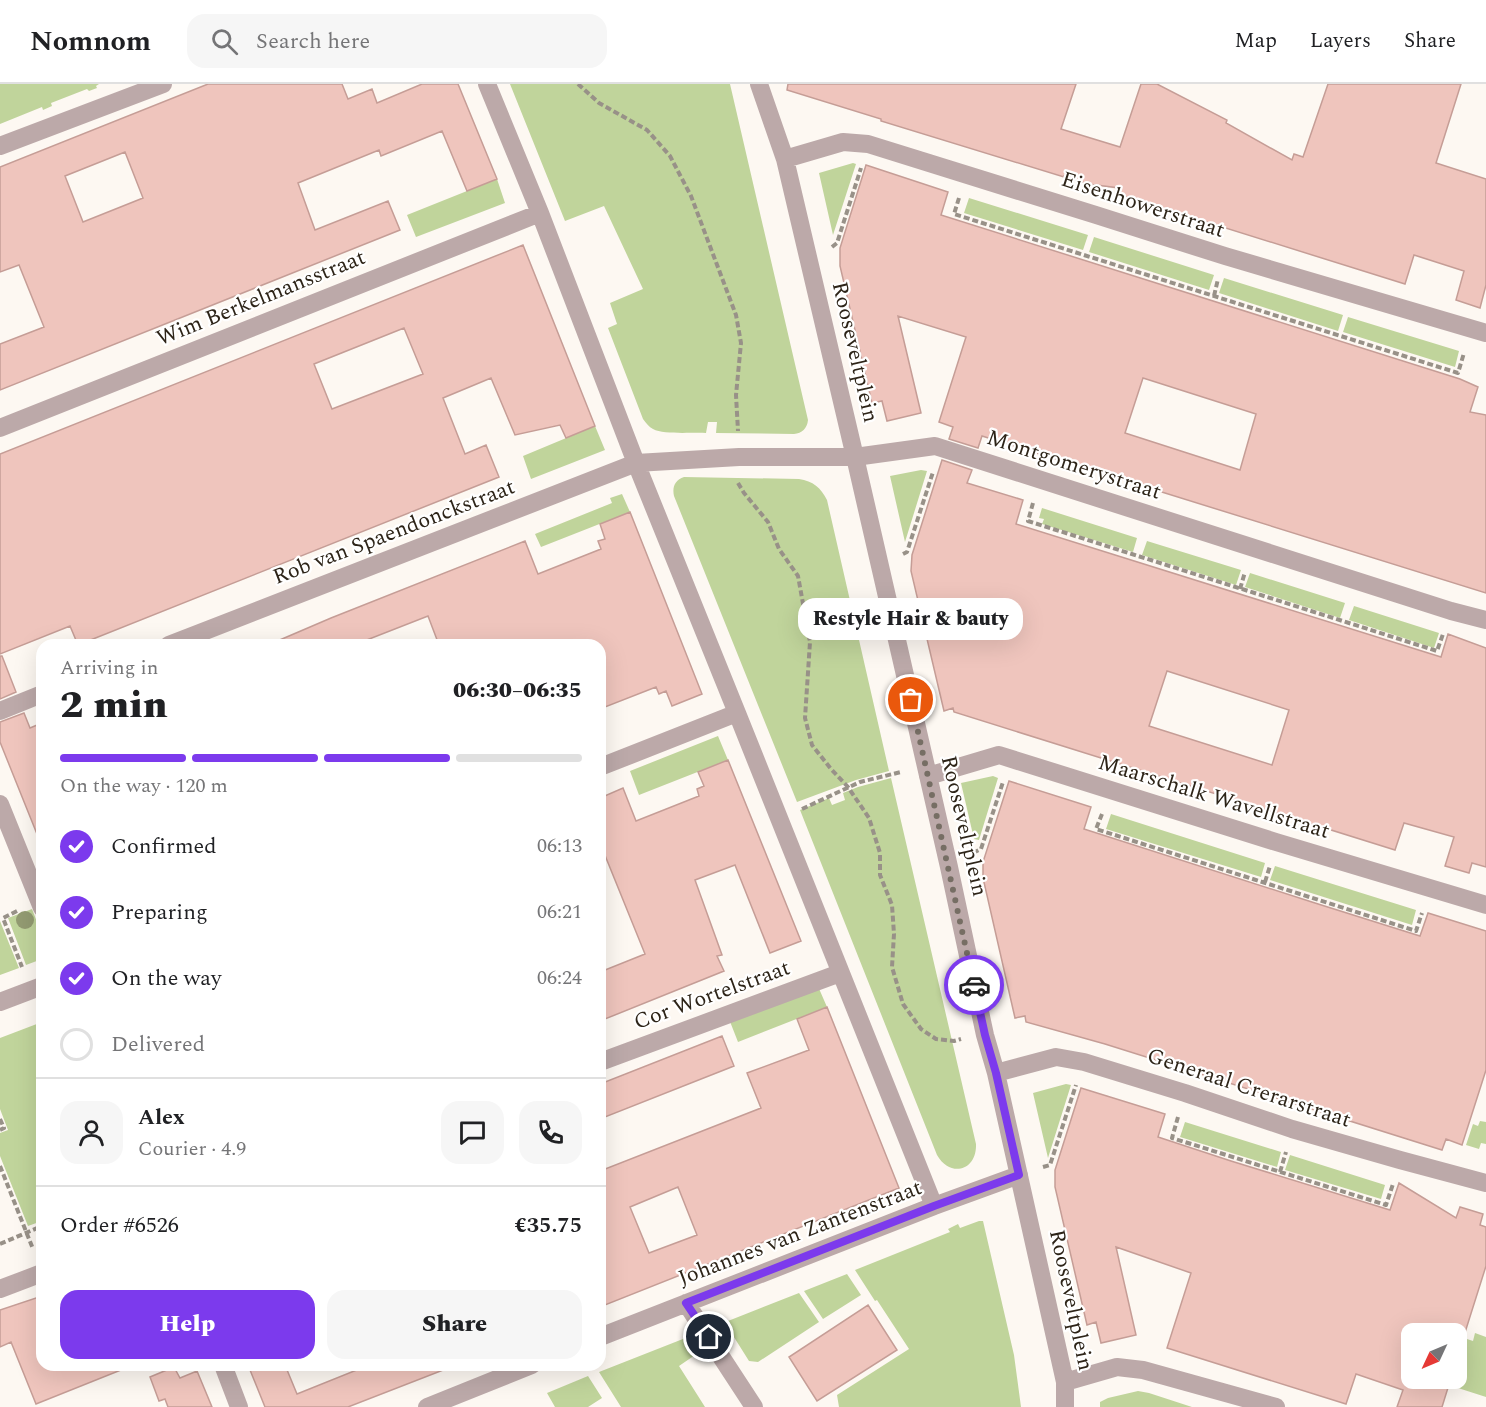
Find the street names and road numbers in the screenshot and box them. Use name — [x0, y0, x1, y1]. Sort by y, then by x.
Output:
street label: Eisenhowerstraat — [1057, 163, 1229, 247]
street label: Wim Berkelmansstraat — [151, 241, 371, 355]
street label: Rooseveltplein — [823, 278, 887, 426]
street label: Montgomerystraat — [983, 421, 1166, 509]
street label: Rob van Spaendonckstraat — [268, 470, 520, 593]
street label: Maarschalk Wavellstraat — [1094, 746, 1334, 848]
street label: Rooseveltplein — [932, 752, 996, 900]
street label: Cor Wortelstraat — [629, 951, 795, 1039]
street label: Generaal Crerarstraat — [1143, 1039, 1355, 1137]
street label: Johannes van Zantenstraat — [673, 1171, 927, 1295]
street label: Rooseveltplein — [1040, 1226, 1102, 1374]

